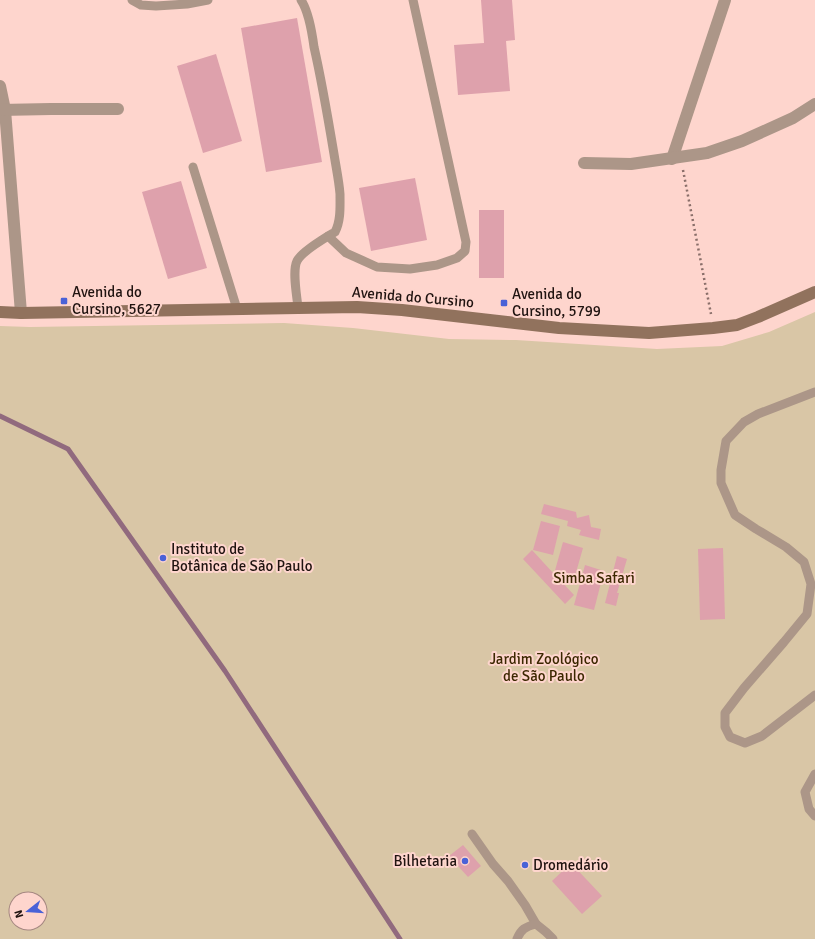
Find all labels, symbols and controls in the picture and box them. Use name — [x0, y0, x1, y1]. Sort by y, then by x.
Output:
place label: Avenida do Cursino, 5627 — [72, 283, 161, 318]
street label: Avenida do Cursino — [351, 283, 475, 311]
place label: Avenida do Cursino, 5799 — [512, 285, 601, 320]
marker: Avenida do Cursino, 5627 — [59, 296, 69, 306]
marker: Avenida do Cursino, 5799 — [499, 298, 509, 308]
place label: Instituto de Botânica de São Paulo — [171, 540, 313, 575]
marker: Instituto de Botânica de São Paulo — [158, 553, 168, 563]
park label: Simba Safari — [553, 569, 635, 587]
park label: Jardim Zoológico de São Paulo — [490, 650, 599, 685]
place label: Bilhetaria — [393, 852, 457, 870]
marker: Bilhetaria — [460, 856, 470, 866]
place label: Dromedário — [533, 856, 609, 874]
marker: Dromedário — [520, 860, 530, 870]
north arrow — [8, 891, 48, 931]
text: N — [12, 908, 26, 919]

